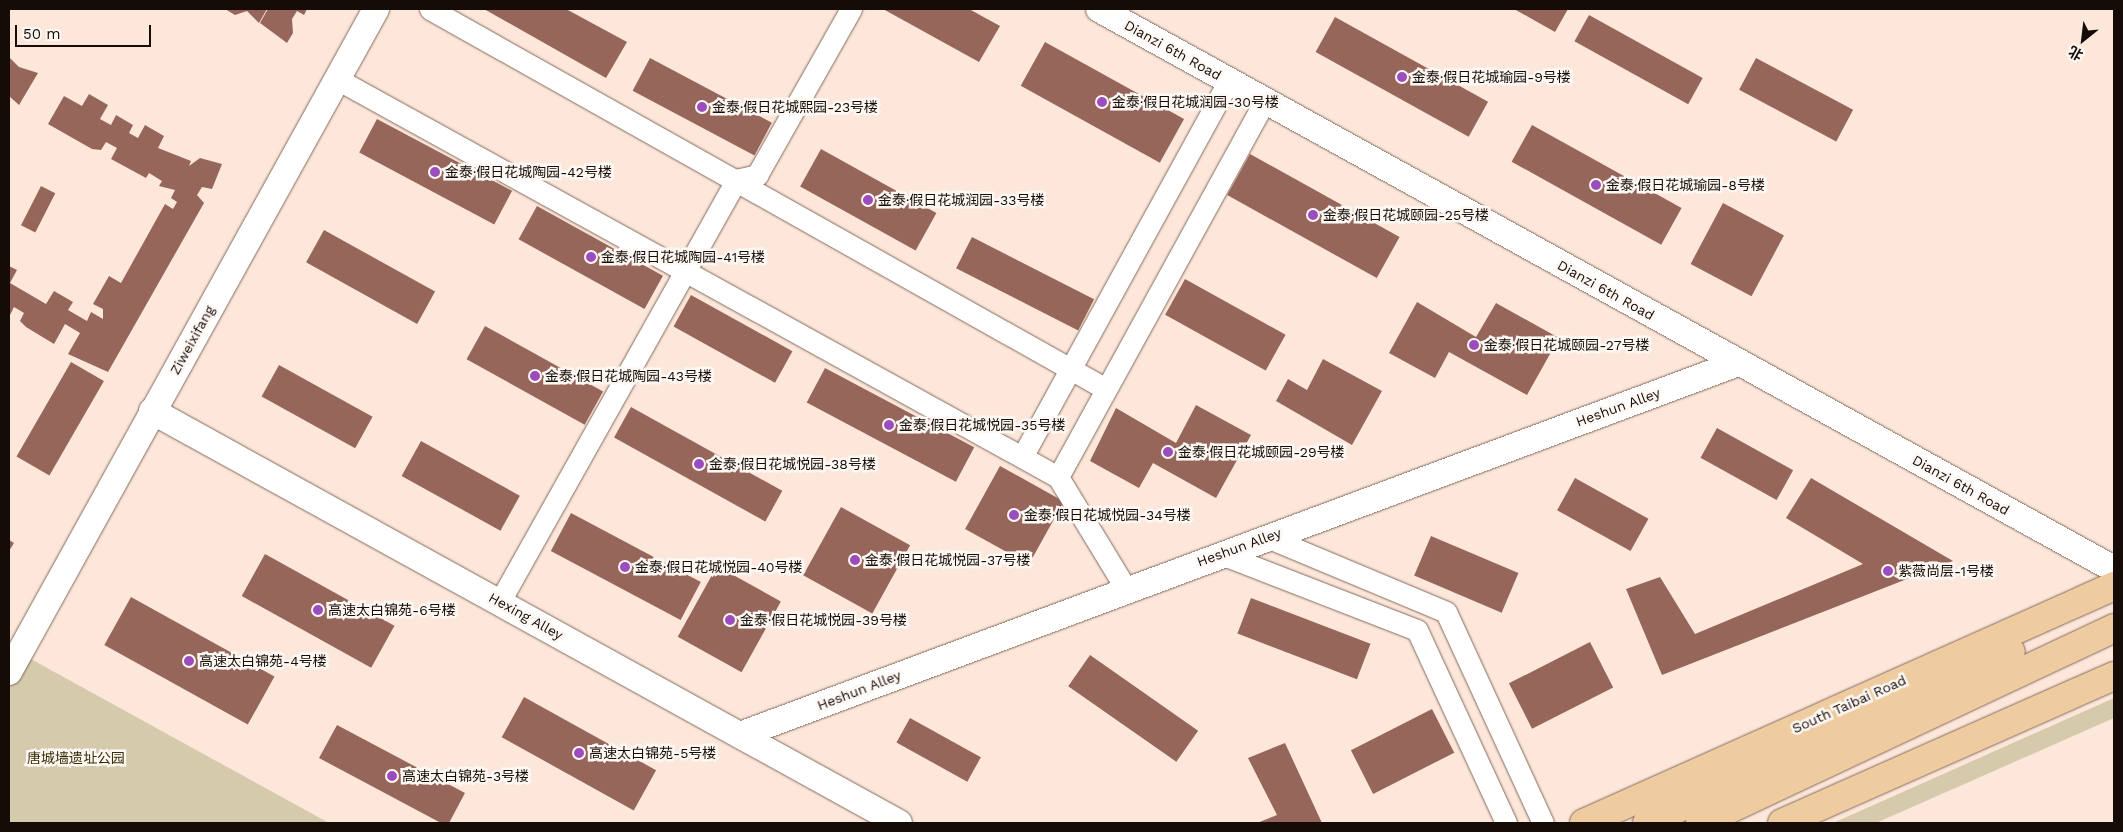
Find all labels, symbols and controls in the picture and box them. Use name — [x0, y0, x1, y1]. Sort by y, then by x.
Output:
scale bar — [18, 15, 154, 47]
north arrow — [2058, 15, 2108, 65]
street label: Dianzi 6th Road — [1122, 16, 1224, 84]
text: 50 m — [23, 25, 60, 43]
text: 北 — [2066, 43, 2086, 64]
place label: 金泰·假日花城瑜园-9号楼 — [1412, 69, 1571, 85]
marker: 金泰·假日花城瑜园-9号楼 — [1396, 71, 1408, 83]
place label: 金泰·假日花城润园-30号楼 — [1112, 94, 1279, 110]
marker: 金泰·假日花城润园-30号楼 — [1096, 96, 1108, 108]
place label: 金泰·假日花城熙园-23号楼 — [712, 99, 878, 115]
marker: 金泰·假日花城熙园-23号楼 — [696, 101, 708, 113]
place label: 金泰·假日花城陶园-42号楼 — [445, 164, 612, 180]
marker: 金泰·假日花城陶园-42号楼 — [429, 166, 441, 178]
place label: 金泰·假日花城瑜园-8号楼 — [1606, 177, 1765, 193]
marker: 金泰·假日花城瑜园-8号楼 — [1590, 179, 1602, 191]
place label: 金泰·假日花城润园-33号楼 — [878, 192, 1044, 208]
marker: 金泰·假日花城润园-33号楼 — [862, 194, 874, 206]
place label: 金泰·假日花城颐园-25号楼 — [1323, 207, 1489, 223]
marker: 金泰·假日花城颐园-25号楼 — [1307, 209, 1319, 221]
place label: 金泰·假日花城陶园-41号楼 — [601, 249, 765, 265]
marker: 金泰·假日花城陶园-41号楼 — [585, 251, 597, 263]
street label: Dianzi 6th Road — [1555, 256, 1657, 324]
street label: Ziweixifang — [166, 303, 218, 377]
place label: 金泰·假日花城颐园-27号楼 — [1484, 337, 1649, 353]
marker: 金泰·假日花城颐园-27号楼 — [1468, 339, 1480, 351]
place label: 金泰·假日花城陶园-43号楼 — [545, 368, 712, 384]
marker: 金泰·假日花城陶园-43号楼 — [529, 370, 541, 382]
street label: Heshun Alley — [1573, 384, 1663, 430]
place label: 金泰·假日花城悦园-35号楼 — [899, 417, 1065, 433]
marker: 金泰·假日花城悦园-35号楼 — [883, 419, 895, 431]
place label: 金泰·假日花城颐园-29号楼 — [1178, 444, 1345, 460]
marker: 金泰·假日花城颐园-29号楼 — [1162, 446, 1174, 458]
street label: Dianzi 6th Road — [1910, 451, 2012, 519]
place label: 金泰·假日花城悦园-38号楼 — [709, 456, 876, 472]
marker: 金泰·假日花城悦园-38号楼 — [693, 458, 705, 470]
place label: 金泰·假日花城悦园-34号楼 — [1024, 507, 1191, 523]
marker: 金泰·假日花城悦园-34号楼 — [1008, 509, 1020, 521]
street label: Heshun Alley — [1194, 524, 1284, 570]
place label: 金泰·假日花城悦园-37号楼 — [865, 552, 1031, 568]
marker: 金泰·假日花城悦园-37号楼 — [849, 554, 861, 566]
place label: 金泰·假日花城悦园-40号楼 — [635, 559, 803, 575]
marker: 金泰·假日花城悦园-40号楼 — [619, 561, 631, 573]
place label: 紫薇尚层-1号楼 — [1898, 563, 1994, 579]
marker: 紫薇尚层-1号楼 — [1882, 565, 1894, 577]
street label: Hexing Alley — [486, 589, 566, 643]
place label: 高速太白锦苑-6号楼 — [328, 602, 456, 618]
marker: 高速太白锦苑-6号楼 — [312, 604, 324, 616]
place label: 金泰·假日花城悦园-39号楼 — [740, 612, 907, 628]
marker: 金泰·假日花城悦园-39号楼 — [724, 614, 736, 626]
place label: 高速太白锦苑-4号楼 — [199, 653, 327, 669]
marker: 高速太白锦苑-4号楼 — [183, 655, 195, 667]
street label: Heshun Alley — [814, 666, 904, 714]
street label: South Taibai Road — [1789, 671, 1909, 737]
place label: 高速太白锦苑-5号楼 — [589, 745, 716, 761]
marker: 高速太白锦苑-5号楼 — [573, 747, 585, 759]
park label: 唐城墙遗址公园 — [27, 750, 125, 766]
place label: 高速太白锦苑-3号楼 — [402, 768, 529, 784]
marker: 高速太白锦苑-3号楼 — [386, 770, 398, 782]

